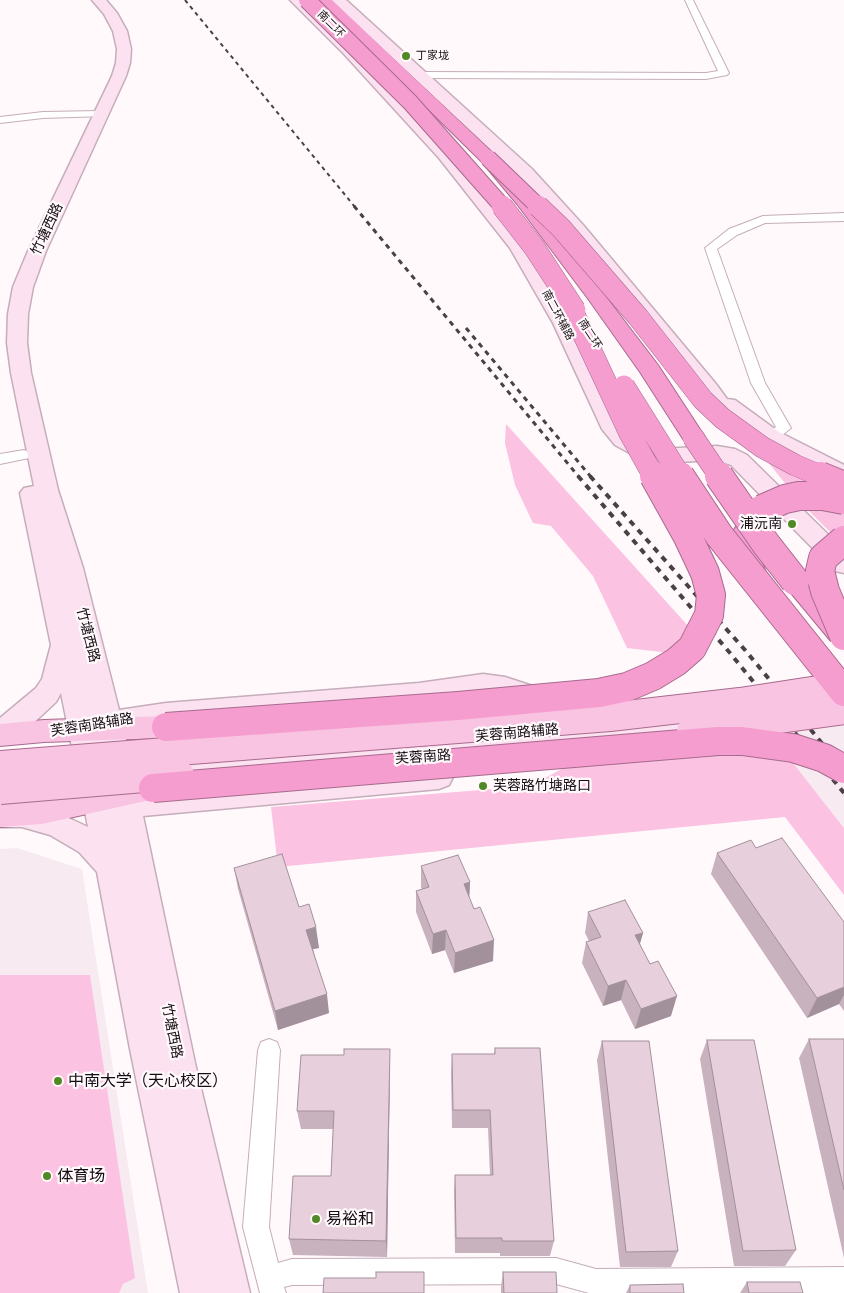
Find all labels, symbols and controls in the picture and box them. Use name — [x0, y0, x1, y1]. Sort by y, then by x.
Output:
street label: 南二环 — [315, 8, 347, 40]
place label: 丁家垅 — [416, 49, 449, 63]
marker: 丁家垅 — [400, 50, 412, 62]
street label: 竹塘西路 — [28, 200, 66, 258]
street label: 南二环辅路 — [539, 288, 577, 342]
street label: 南二环 — [575, 317, 605, 351]
place label: 浦沅南 — [740, 516, 782, 532]
marker: 浦沅南 — [786, 518, 798, 530]
street label: 竹塘西路 — [73, 606, 103, 664]
street label: 芙蓉南路辅路 — [49, 710, 135, 740]
street label: 芙蓉南路辅路 — [474, 721, 560, 745]
street label: 芙蓉南路 — [394, 747, 452, 767]
place label: 芙蓉路竹塘路口 — [493, 778, 591, 794]
marker: 芙蓉路竹塘路口 — [477, 780, 489, 792]
street label: 竹塘西路 — [158, 1002, 186, 1060]
place label: 中南大学（天心校区） — [68, 1071, 228, 1091]
marker: 中南大学（天心校区） — [52, 1075, 64, 1087]
place label: 体育场 — [57, 1166, 105, 1186]
marker: 体育场 — [41, 1170, 53, 1182]
place label: 易裕和 — [326, 1209, 374, 1229]
marker: 易裕和 — [310, 1213, 322, 1225]

